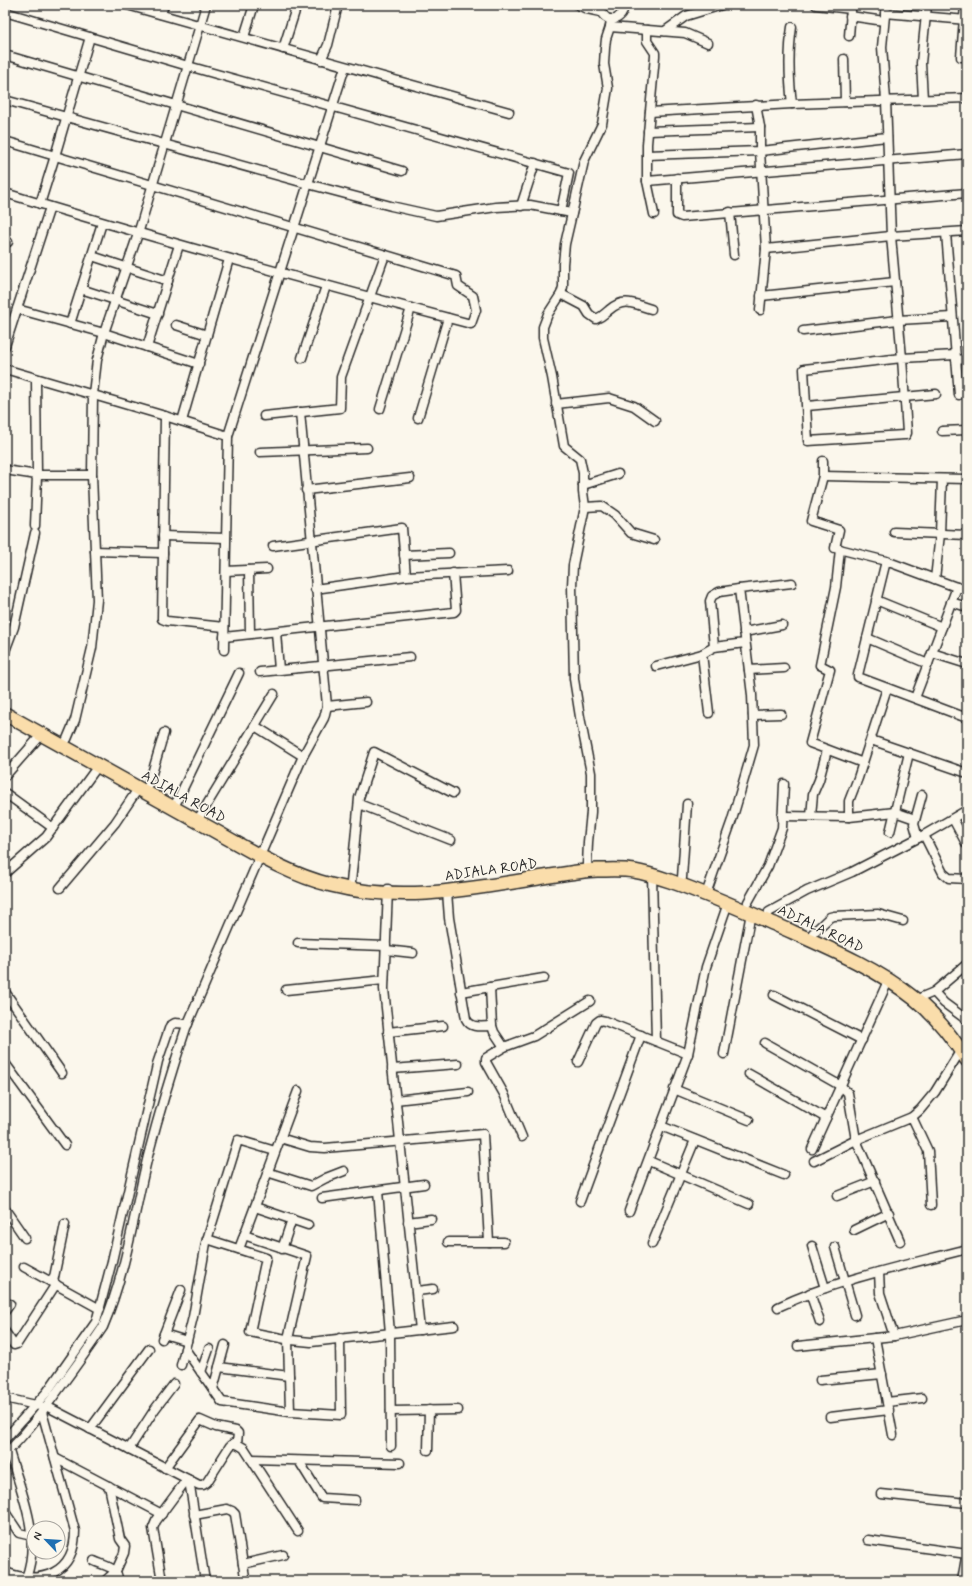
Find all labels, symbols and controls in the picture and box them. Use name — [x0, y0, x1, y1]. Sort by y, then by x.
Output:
street label: ADIALA ROAD — [138, 766, 229, 827]
street label: ADIALA ROAD — [444, 855, 539, 885]
street label: ADIALA ROAD — [775, 901, 867, 957]
north arrow — [26, 1520, 66, 1560]
text: N — [30, 1530, 46, 1542]

